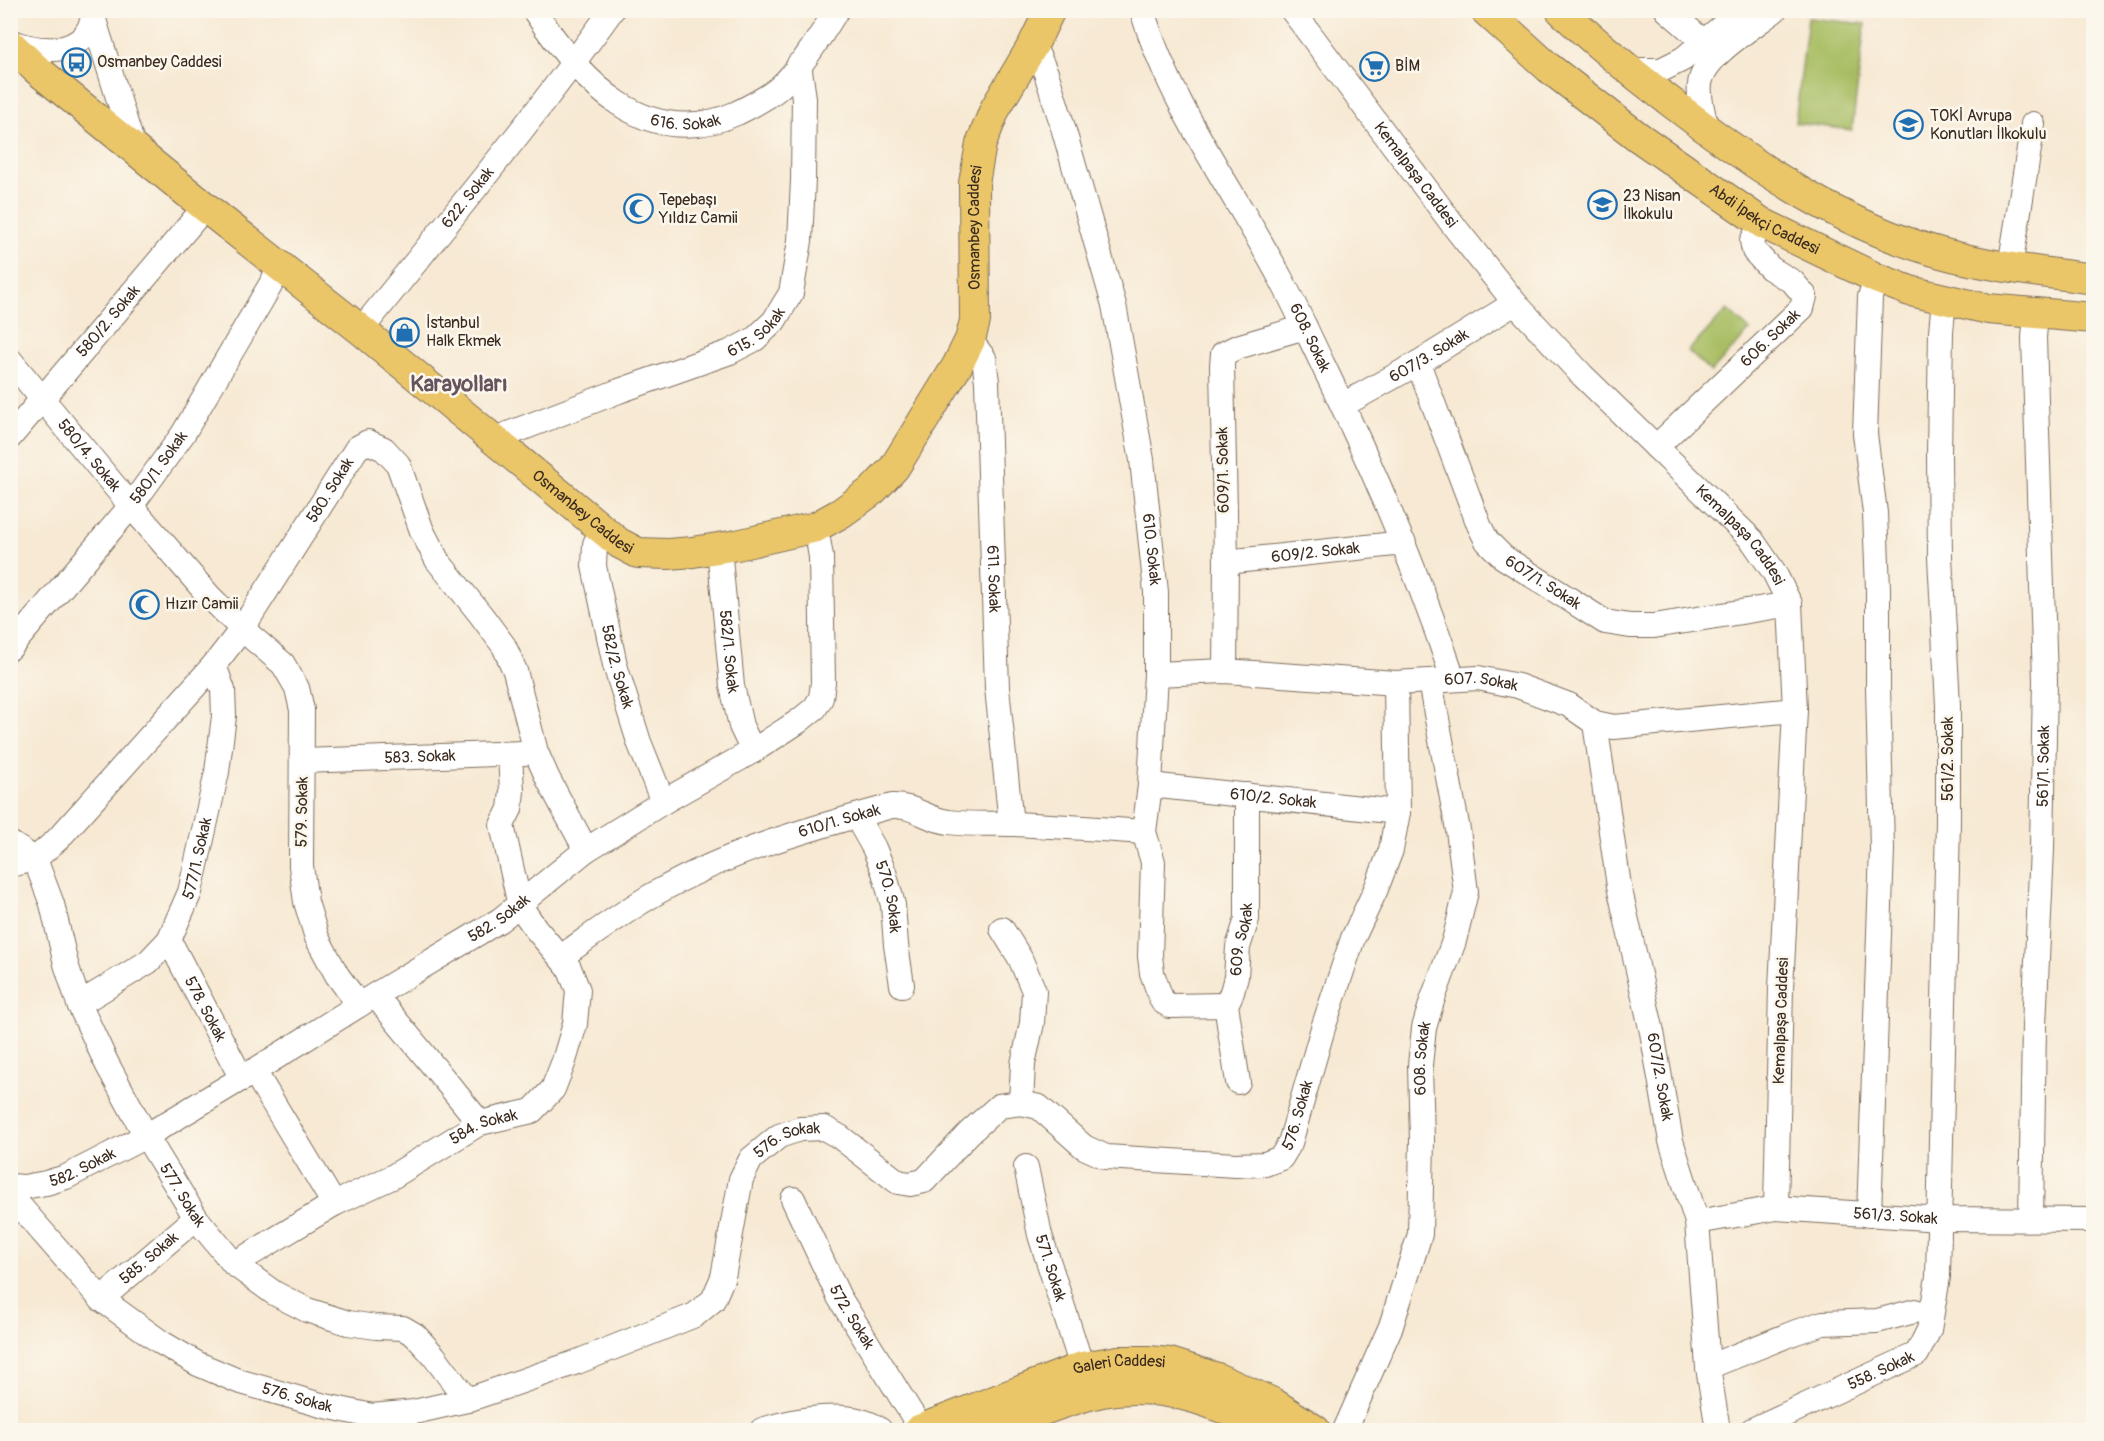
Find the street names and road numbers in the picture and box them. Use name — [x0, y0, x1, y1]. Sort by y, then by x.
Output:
street label: 616. Sokak — [648, 110, 723, 135]
street label: Kemalpaşa Caddesi — [1369, 118, 1462, 232]
street label: 622. Sokak — [437, 163, 499, 232]
street label: Osmanbey Caddesi — [964, 164, 987, 290]
street label: Abdi İpekçi Caddesi — [1705, 179, 1823, 259]
street label: 580/2. Sokak — [72, 281, 145, 361]
street label: 608. Sokak — [1285, 300, 1335, 376]
street label: 615. Sokak — [724, 304, 790, 362]
street label: 606. Sokak — [1736, 305, 1805, 371]
street label: 607/3. Sokak — [1386, 324, 1473, 387]
street label: 580/4. Sokak — [53, 415, 125, 496]
street label: 609/1. Sokak — [1212, 426, 1234, 513]
street label: 580/1. Sokak — [126, 427, 192, 508]
street label: 580. Sokak — [302, 454, 359, 527]
street label: Osmanbey Caddesi — [528, 465, 637, 559]
street label: Kemalpaşa Caddesi — [1691, 481, 1789, 588]
street label: 610. Sokak — [1138, 512, 1165, 587]
street label: 609/2. Sokak — [1270, 538, 1361, 567]
street label: 611. Sokak — [982, 545, 1005, 613]
street label: 607/1. Sokak — [1501, 551, 1585, 614]
street label: 582/1. Sokak — [715, 609, 743, 695]
street label: 582/2. Sokak — [597, 623, 638, 712]
street label: 607. Sokak — [1444, 668, 1520, 696]
street label: 561/2. Sokak — [1938, 716, 1958, 801]
street label: 561/1. Sokak — [2033, 725, 2054, 807]
street label: 583. Sokak — [384, 745, 456, 768]
street label: 579. Sokak — [291, 776, 313, 848]
street label: 610/2. Sokak — [1229, 784, 1318, 813]
street label: 610/1. Sokak — [796, 800, 883, 842]
street label: 577/1. Sokak — [178, 815, 217, 903]
street label: 570. Sokak — [870, 857, 905, 934]
street label: 582. Sokak — [464, 889, 534, 947]
street label: 609. Sokak — [1226, 903, 1257, 977]
street label: Kemalpaşa Caddesi — [1769, 957, 1793, 1085]
street label: 578. Sokak — [180, 973, 231, 1045]
street label: 608. Sokak — [1410, 1019, 1436, 1096]
street label: 607/2. Sokak — [1642, 1031, 1677, 1123]
street label: 576. Sokak — [1278, 1078, 1318, 1154]
street label: 584. Sokak — [446, 1105, 520, 1149]
street label: 576. Sokak — [750, 1118, 821, 1163]
street label: 582. Sokak — [47, 1143, 119, 1191]
street label: 577. Sokak — [155, 1160, 210, 1232]
street label: 561/3. Sokak — [1853, 1203, 1939, 1229]
street label: 585. Sokak — [115, 1227, 183, 1289]
street label: 571. Sokak — [1030, 1232, 1071, 1304]
street label: 572. Sokak — [825, 1282, 879, 1353]
street label: 558. Sokak — [1844, 1346, 1918, 1395]
street label: Galeri Caddesi — [1070, 1351, 1166, 1380]
street label: 576. Sokak — [260, 1378, 334, 1417]

